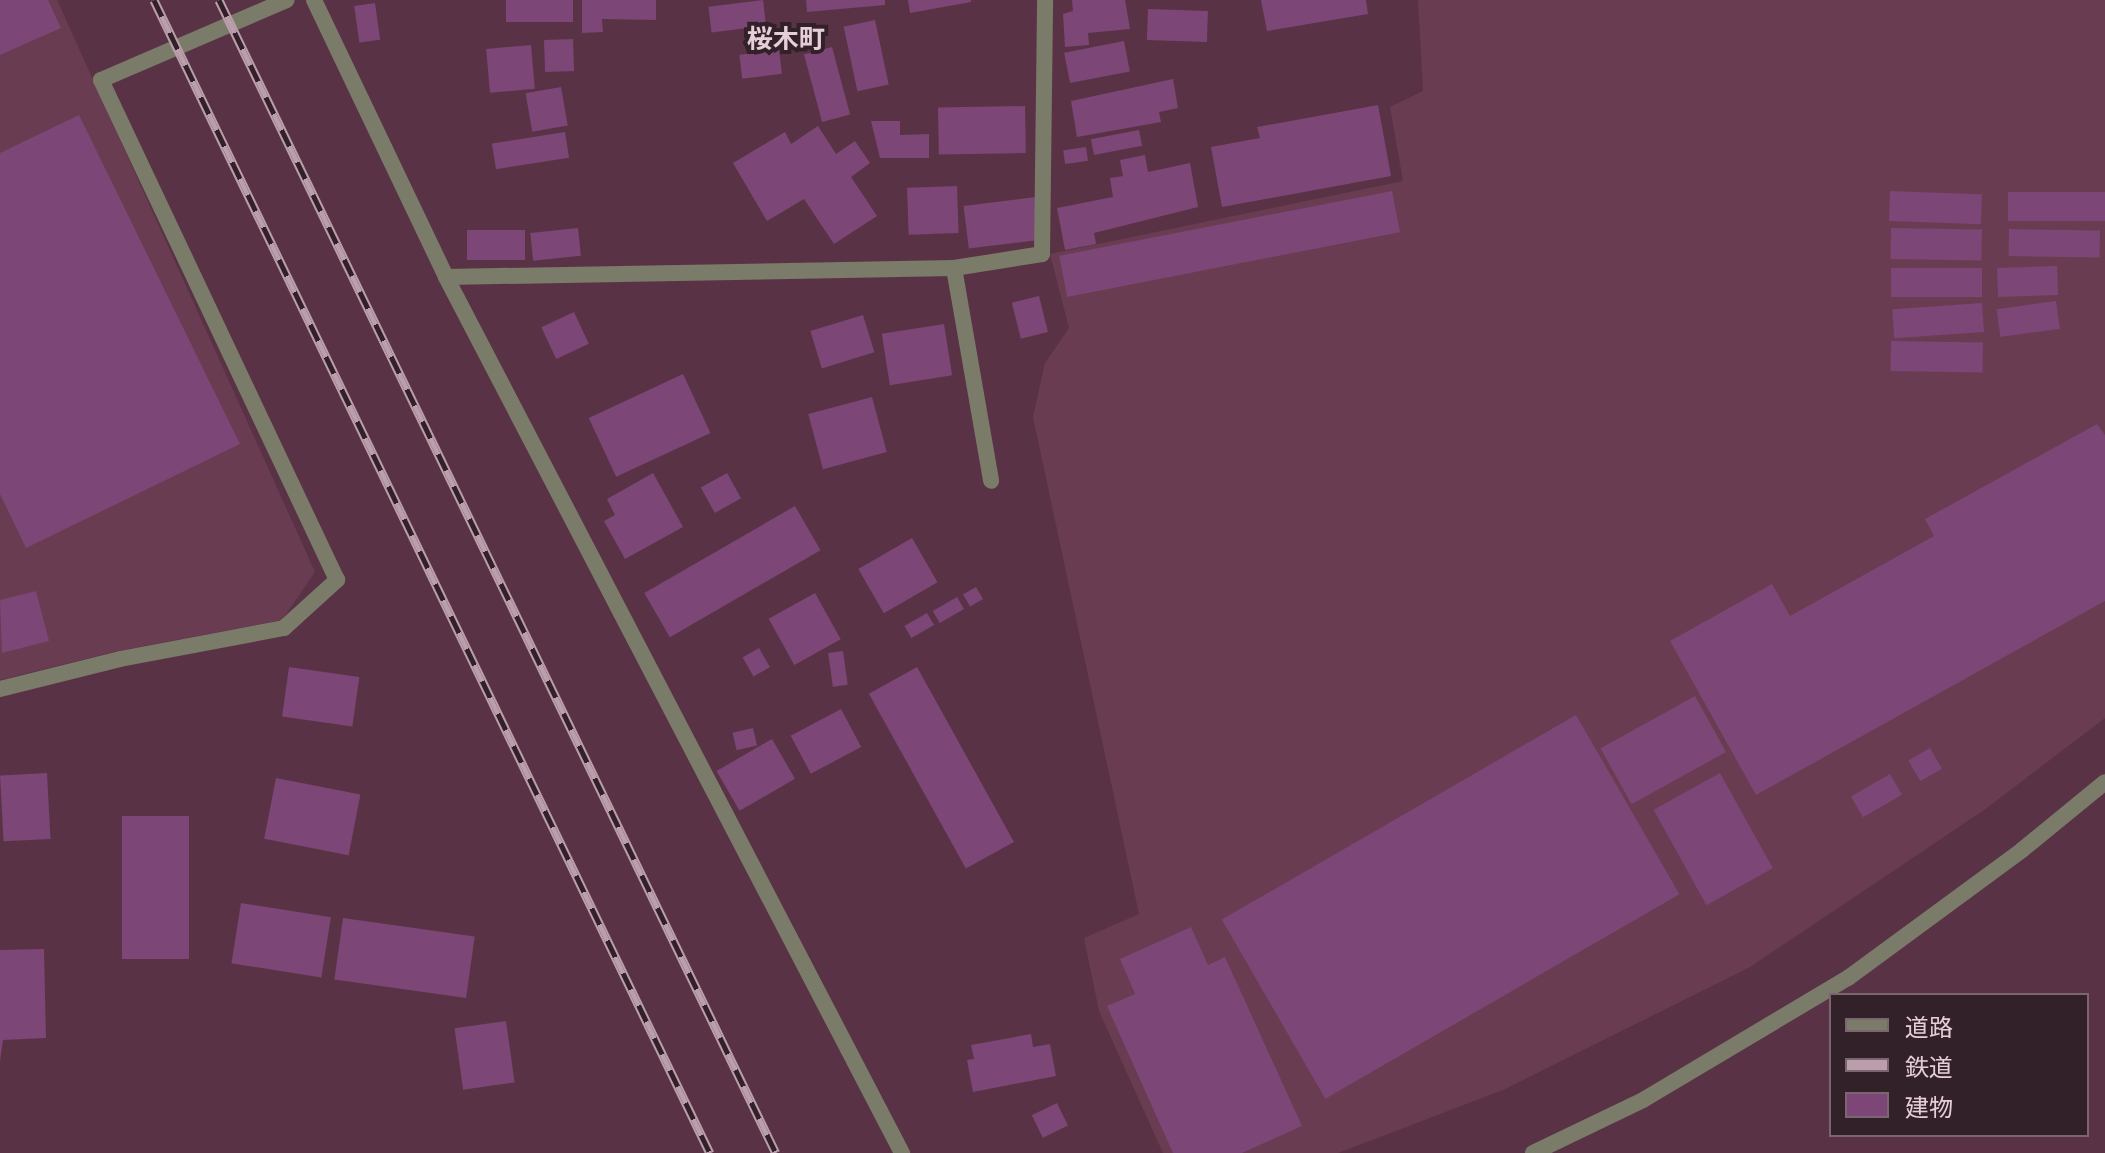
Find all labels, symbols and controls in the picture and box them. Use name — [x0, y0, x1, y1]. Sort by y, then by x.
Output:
district label: 桜木町 — [747, 23, 825, 55]
legend — [1829, 993, 2089, 1137]
text: 道路 — [1905, 1010, 1953, 1043]
text: 鉄道 — [1905, 1050, 1953, 1083]
text: 建物 — [1905, 1090, 1953, 1123]

